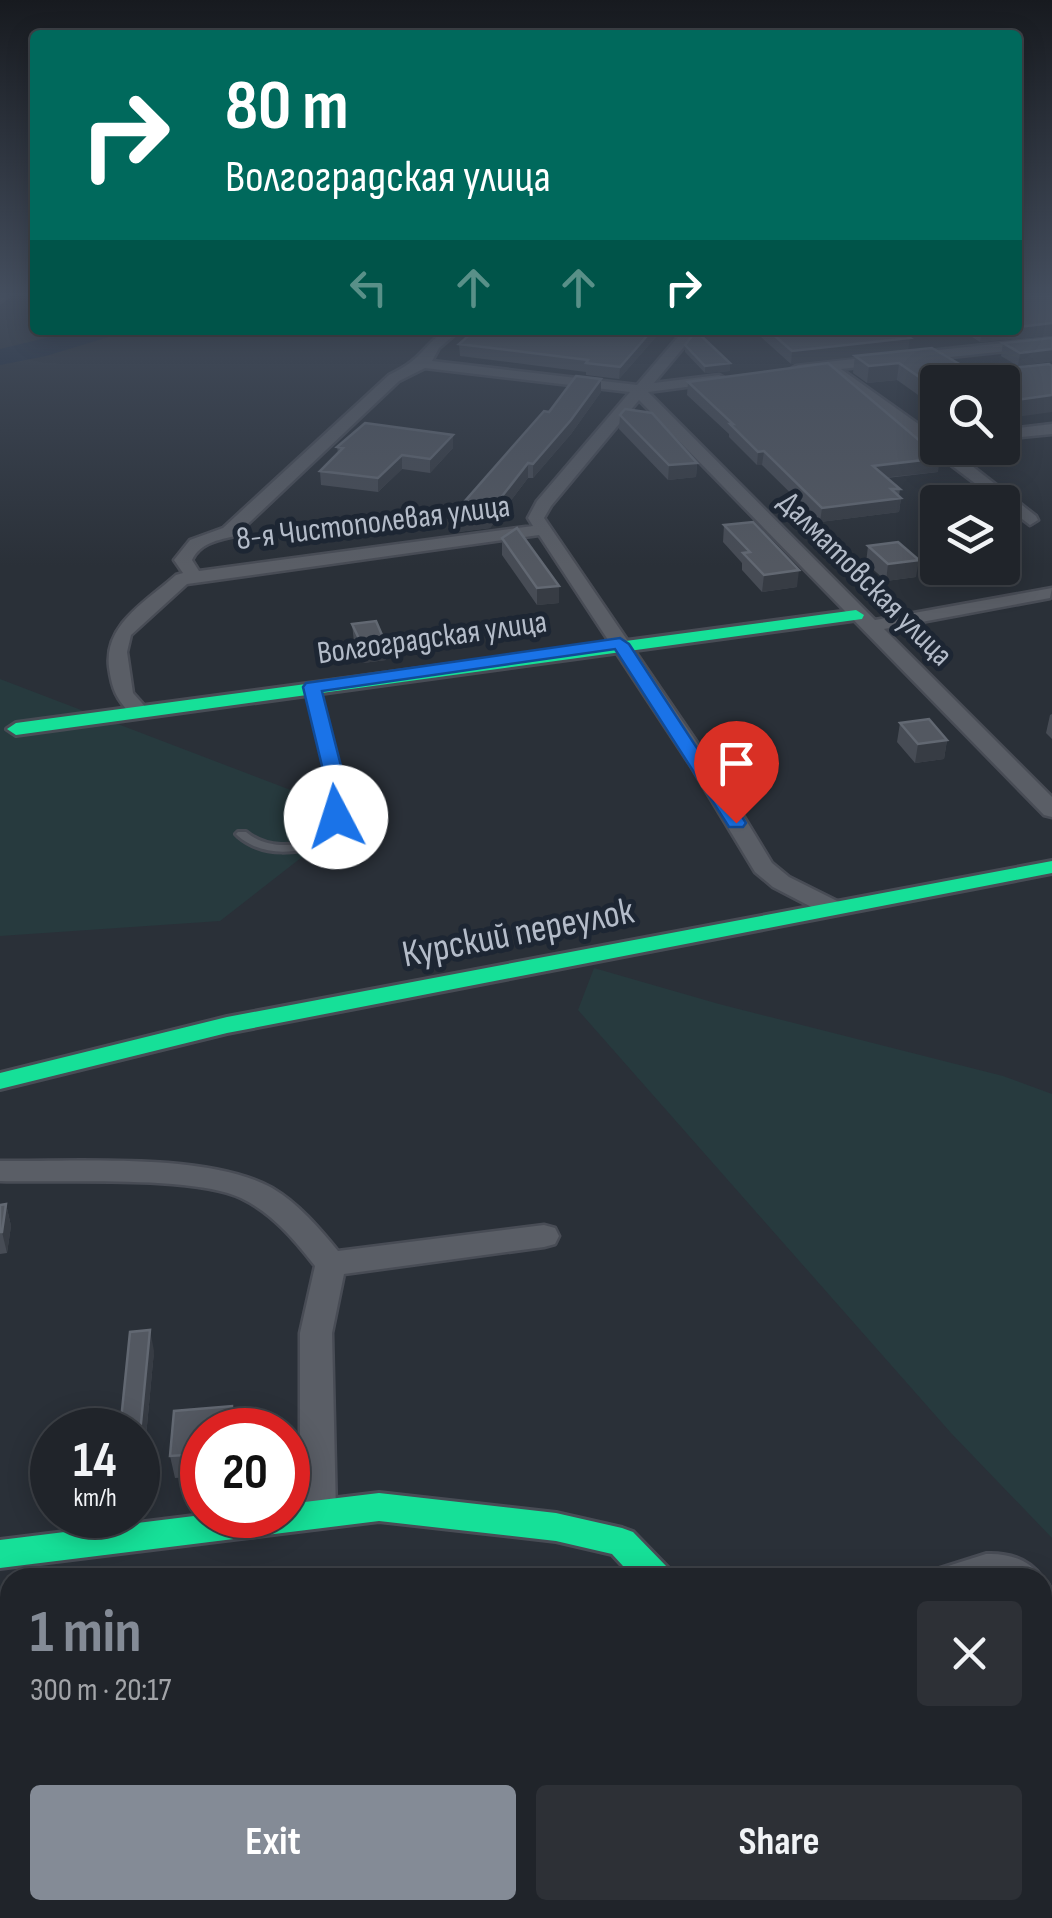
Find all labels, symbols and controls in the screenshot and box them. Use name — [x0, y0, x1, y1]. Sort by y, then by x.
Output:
text: 80 m — [225, 65, 349, 149]
icon: right — [60, 70, 190, 200]
text: Волгоградская улица — [225, 150, 551, 205]
icon: left — [341, 260, 396, 315]
icon: ahead — [446, 260, 501, 315]
icon: ahead — [551, 260, 606, 315]
icon: right — [656, 260, 711, 315]
map controls — [920, 365, 1020, 585]
button: search — [920, 365, 1020, 465]
street label: Далматовская улица — [770, 484, 960, 674]
button: layers — [920, 485, 1020, 585]
street label: 8-я Чистополевая улица — [234, 487, 512, 559]
street label: Волгоградская улица — [315, 603, 549, 673]
pin — [694, 721, 779, 824]
icon: arrive — [709, 736, 764, 791]
position arrow — [284, 765, 388, 869]
street label: Курский переулок — [398, 888, 638, 977]
speed limit sign: 20 — [180, 1408, 310, 1538]
text: 14 — [73, 1431, 117, 1491]
text: km/h — [73, 1483, 117, 1514]
text: 1 min — [30, 1597, 142, 1669]
button: close — [917, 1601, 1022, 1706]
text: 300 m · 20:17 — [30, 1671, 171, 1710]
button: Exit — [30, 1785, 516, 1900]
button: Share — [536, 1785, 1022, 1900]

